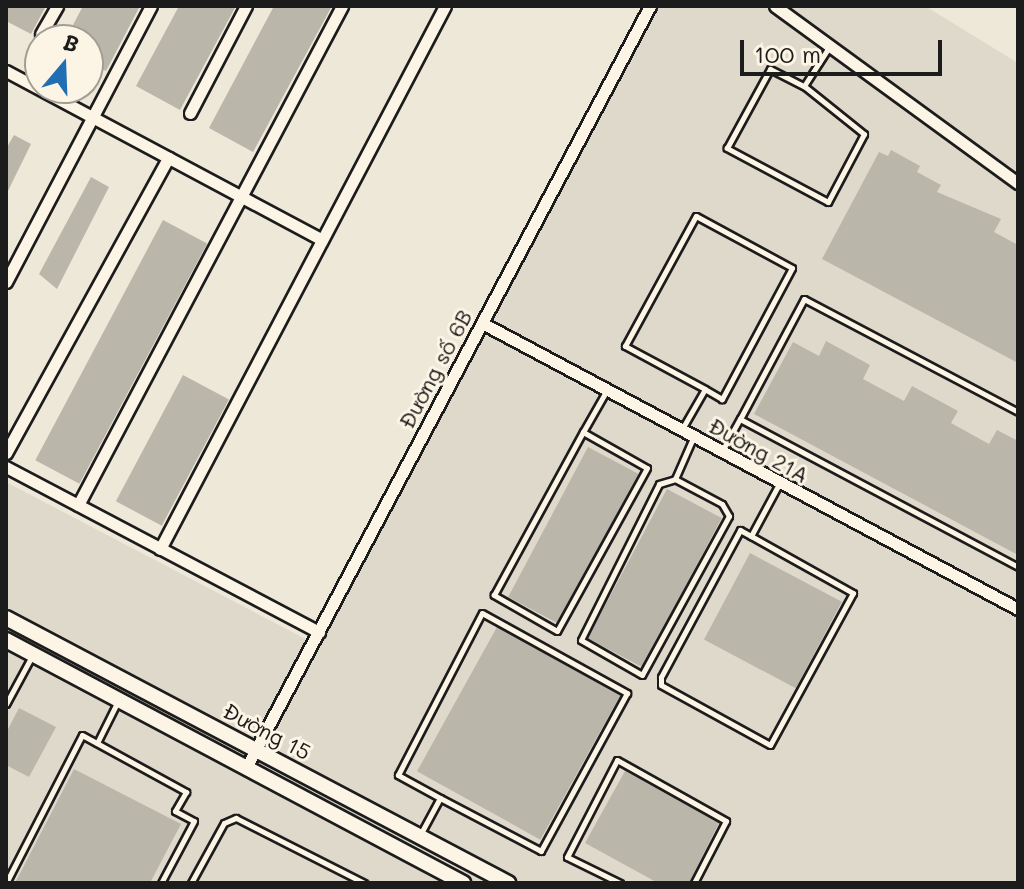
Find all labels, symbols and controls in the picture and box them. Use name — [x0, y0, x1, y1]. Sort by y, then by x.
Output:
north arrow — [24, 24, 104, 104]
scale bar — [744, 24, 946, 74]
text: B — [60, 27, 83, 59]
text: 100 m — [754, 38, 821, 69]
street label: Đường số 6B — [393, 305, 477, 433]
street label: Đường 21A — [704, 412, 814, 488]
street label: Đường 15 — [219, 697, 315, 765]

